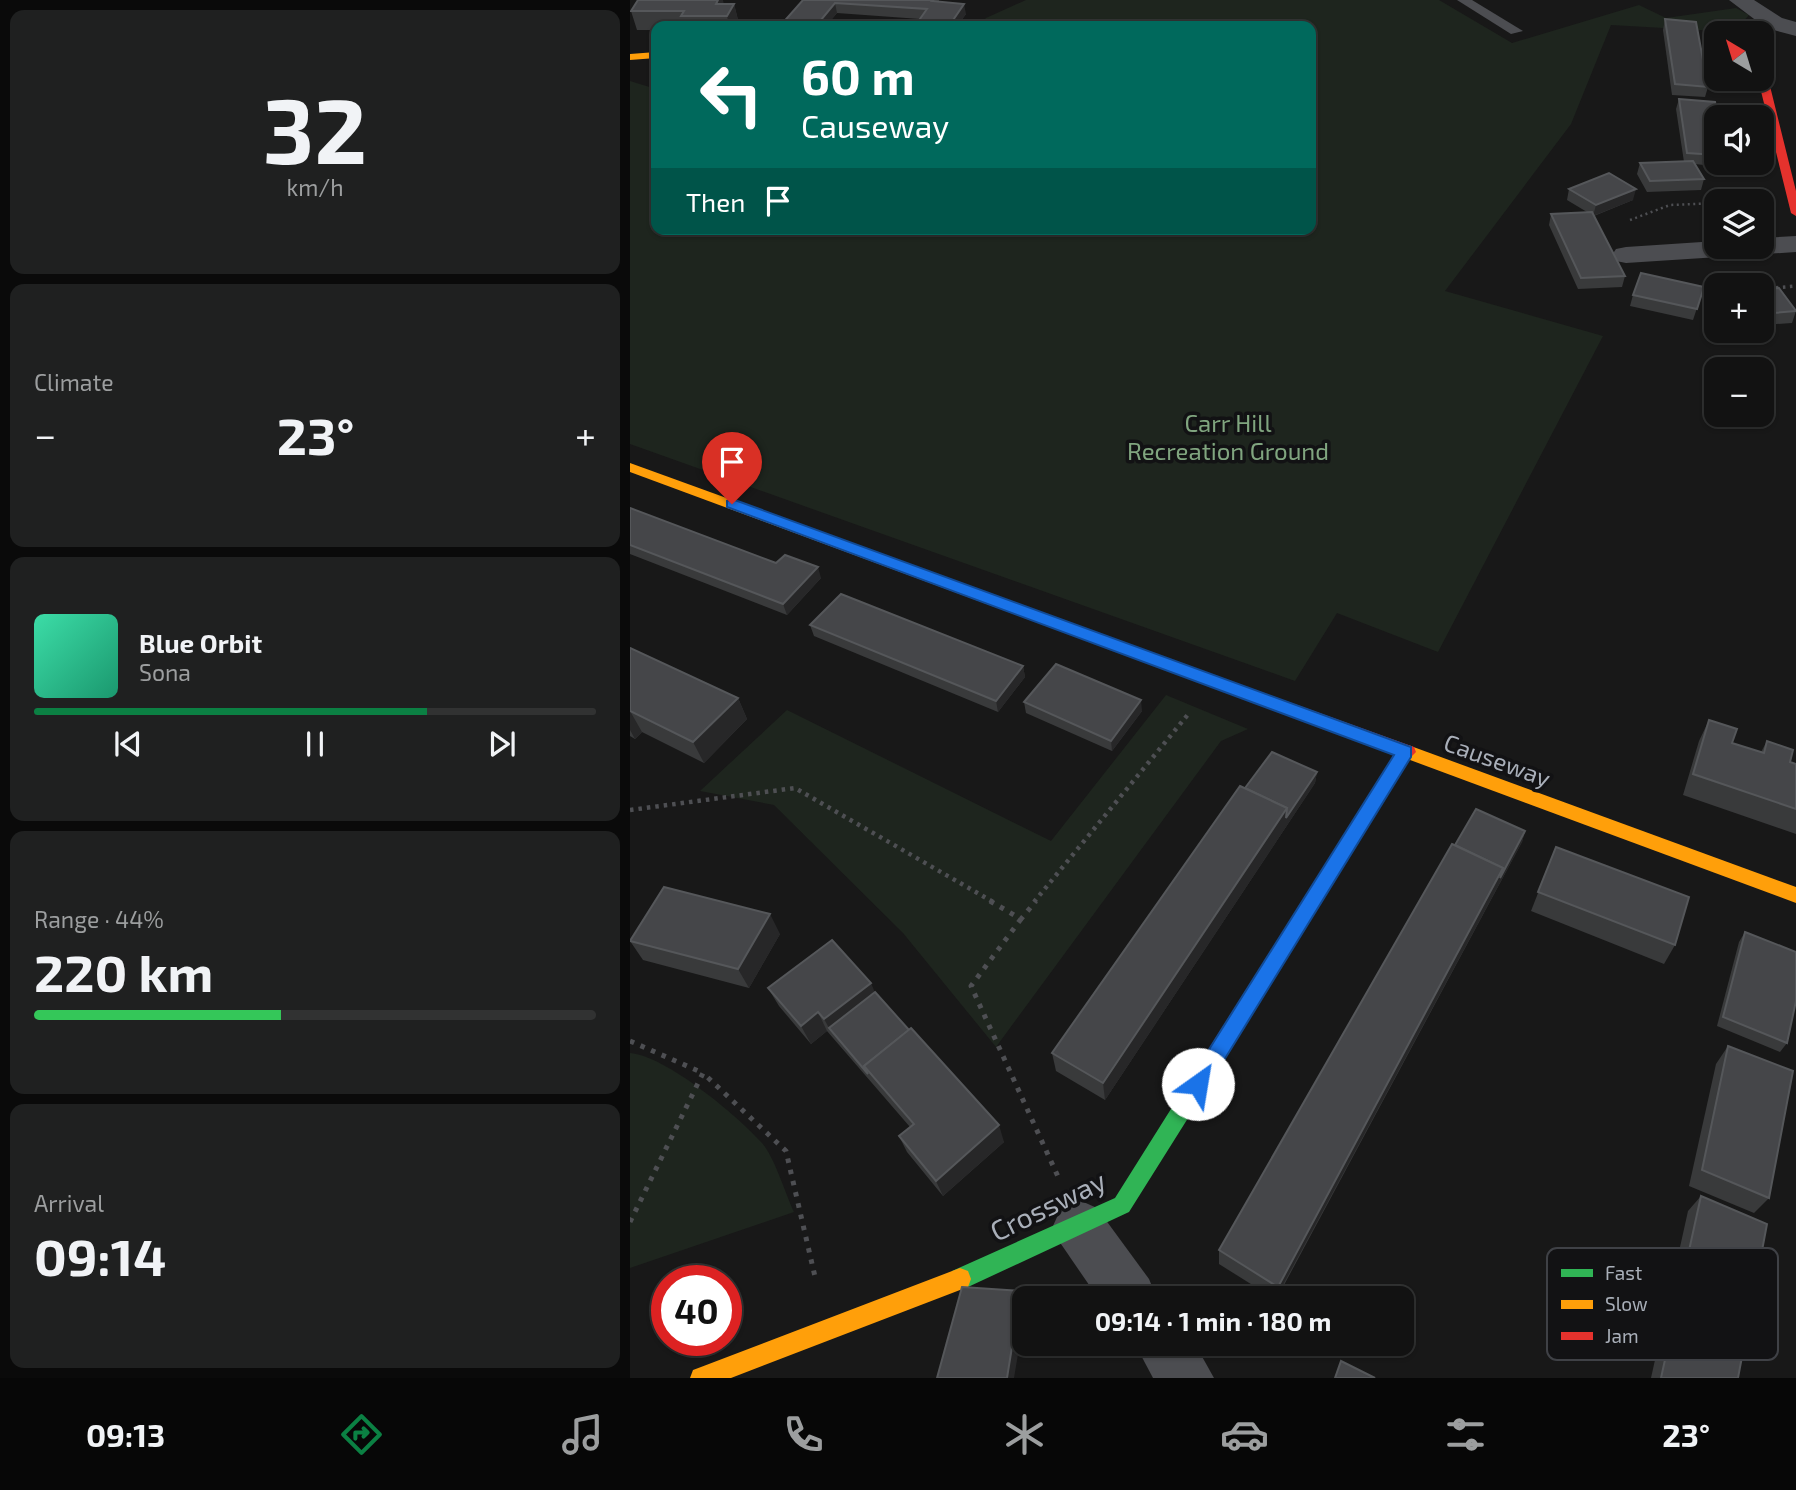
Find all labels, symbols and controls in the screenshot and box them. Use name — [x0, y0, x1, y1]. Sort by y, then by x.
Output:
north arrow — [1704, 21, 1774, 91]
map controls — [1704, 21, 1774, 427]
text: 60 m — [801, 46, 915, 105]
icon: left — [686, 49, 777, 140]
text: 32 — [263, 73, 367, 182]
button: sound — [1704, 105, 1774, 175]
text: Causeway — [801, 106, 949, 144]
text: km/h — [286, 173, 344, 201]
icon: arrive — [759, 182, 797, 220]
text: Then — [686, 186, 745, 217]
button: layers — [1704, 189, 1774, 259]
button: + — [1704, 273, 1774, 343]
button: − — [1704, 357, 1774, 427]
text: Climate — [34, 368, 114, 396]
text: 23° — [277, 403, 354, 465]
park label: Carr Hill Recreation Ground — [1127, 408, 1329, 465]
text: − — [34, 411, 56, 457]
text: + — [575, 411, 596, 457]
pin — [702, 432, 762, 504]
icon: arrive — [713, 443, 751, 481]
text: Blue Orbit — [139, 627, 262, 658]
text: Sona — [139, 658, 191, 686]
icon: previous — [109, 725, 147, 763]
icon: pause — [296, 725, 334, 763]
icon: next — [483, 725, 521, 763]
street label: Causeway — [1440, 727, 1555, 792]
text: Range · 44% — [34, 905, 164, 933]
text: 220 km — [34, 940, 213, 1002]
position arrow — [1161, 1047, 1235, 1121]
street label: Crossway — [984, 1162, 1111, 1248]
text: Arrival — [34, 1189, 104, 1217]
text: 09:14 — [34, 1224, 166, 1286]
legend — [1547, 1248, 1778, 1360]
text: Fast — [1605, 1261, 1642, 1284]
speed limit sign: 40 — [651, 1265, 742, 1356]
text: Slow — [1605, 1292, 1648, 1315]
text: 09:14 · 1 min · 180 m — [1095, 1305, 1331, 1336]
text: Jam — [1605, 1324, 1639, 1347]
icon: directions — [337, 1410, 386, 1459]
icon: music — [558, 1410, 607, 1459]
icon: phone — [779, 1410, 828, 1459]
icon: climate — [1000, 1410, 1049, 1459]
icon: car — [1220, 1410, 1269, 1459]
icon: filters — [1441, 1410, 1490, 1459]
text: 09:13 — [86, 1415, 165, 1453]
text: 23° — [1662, 1415, 1710, 1453]

